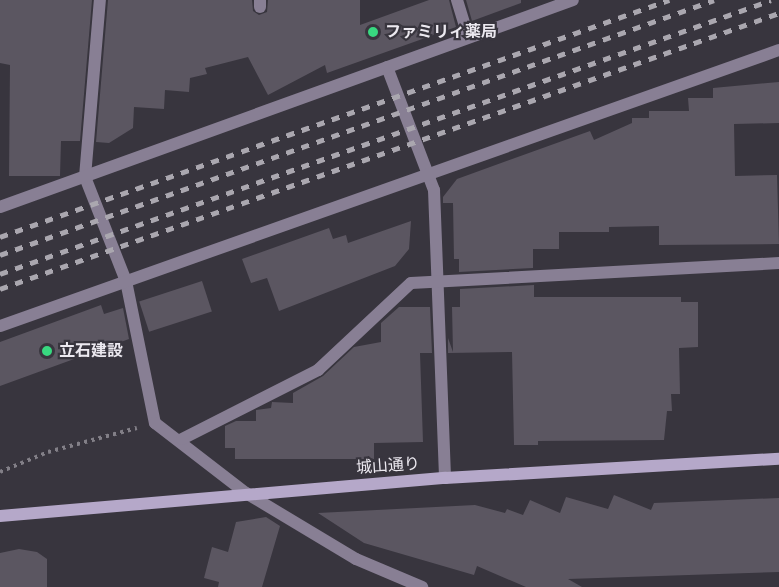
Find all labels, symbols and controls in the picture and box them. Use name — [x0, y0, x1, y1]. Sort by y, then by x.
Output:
place label: ファミリィ薬局 — [385, 22, 497, 42]
marker: ファミリィ薬局 — [366, 25, 380, 39]
place label: 立石建設 — [59, 341, 123, 361]
marker: 立石建設 — [40, 344, 54, 358]
street label: 城山通り — [355, 454, 421, 478]

